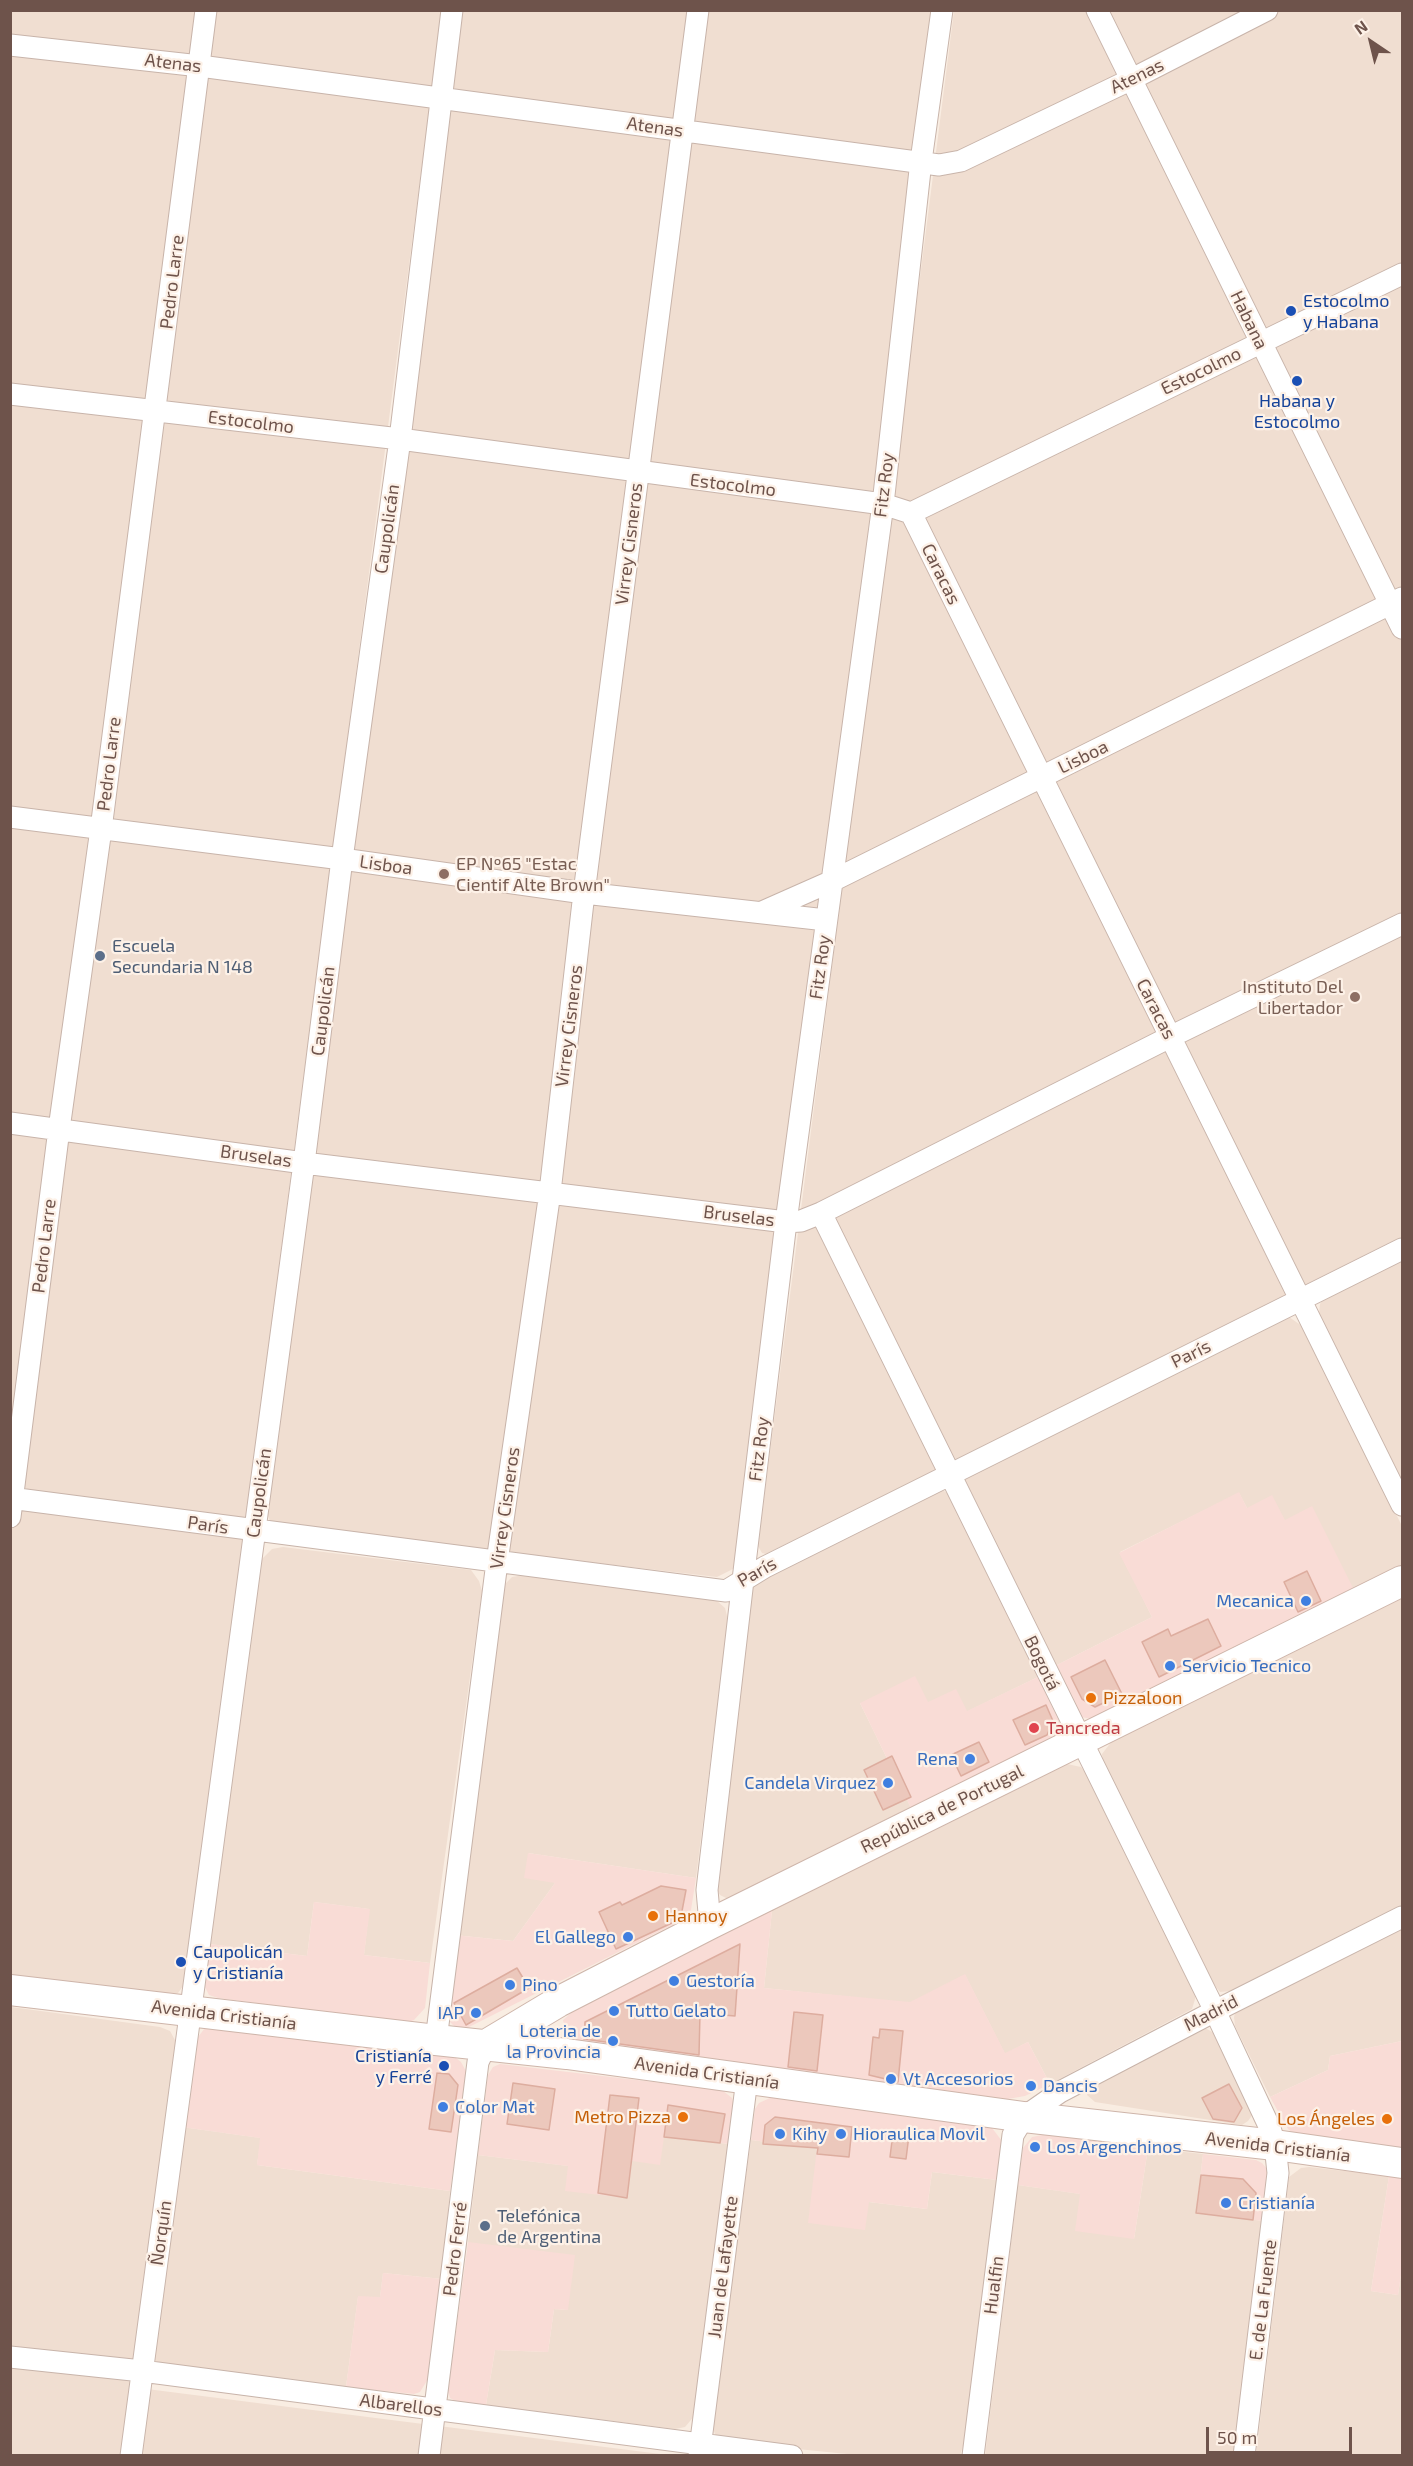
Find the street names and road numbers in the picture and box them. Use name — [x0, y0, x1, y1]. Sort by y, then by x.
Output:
street label: Atenas — [143, 49, 203, 77]
street label: Atenas — [1107, 54, 1167, 98]
street label: Atenas — [625, 112, 685, 142]
street label: Pedro Larre — [156, 234, 188, 330]
street label: Habana — [1226, 287, 1272, 353]
street label: Estocolmo — [1157, 342, 1245, 400]
street label: Estocolmo — [207, 406, 295, 438]
street label: Fitz Roy — [869, 451, 899, 519]
street label: Estocolmo — [689, 469, 777, 501]
street label: Virrey Cisneros — [611, 482, 647, 606]
street label: Caupolicán — [370, 483, 404, 575]
street label: Caracas — [917, 540, 965, 608]
street label: Pedro Larre — [93, 716, 125, 812]
street label: Lisboa — [1054, 736, 1112, 778]
street label: Lisboa — [358, 851, 414, 879]
street label: Fitz Roy — [805, 933, 835, 1001]
street label: Virrey Cisneros — [551, 964, 587, 1088]
street label: Caupolicán — [307, 965, 339, 1057]
street label: Caracas — [1132, 975, 1180, 1043]
street label: Bruselas — [219, 1140, 293, 1172]
street label: Pedro Larre — [28, 1198, 60, 1294]
street label: Bruselas — [702, 1201, 776, 1231]
street label: París — [1168, 1335, 1214, 1373]
street label: Fitz Roy — [744, 1415, 774, 1483]
street label: Virrey Cisneros — [486, 1446, 524, 1570]
street label: Caupolicán — [242, 1447, 276, 1539]
street label: París — [186, 1511, 230, 1539]
street label: París — [734, 1552, 780, 1592]
street label: Bogotá — [1020, 1632, 1064, 1694]
street label: República de Portugal — [857, 1760, 1027, 1858]
street label: Madrid — [1180, 1990, 1242, 2036]
street label: Avenida Cristianía — [150, 1995, 298, 2035]
street label: Avenida Cristianía — [633, 2052, 781, 2094]
street label: Avenida Cristianía — [1204, 2127, 1352, 2167]
street label: Juan de Lafayette — [704, 2195, 742, 2339]
street label: Ñorquín — [146, 2199, 176, 2267]
street label: Pedro Ferré — [439, 2201, 471, 2297]
street label: E. de La Fuente — [1245, 2238, 1281, 2362]
street label: Hualfin — [980, 2255, 1008, 2315]
street label: Albarellos — [358, 2389, 444, 2421]

